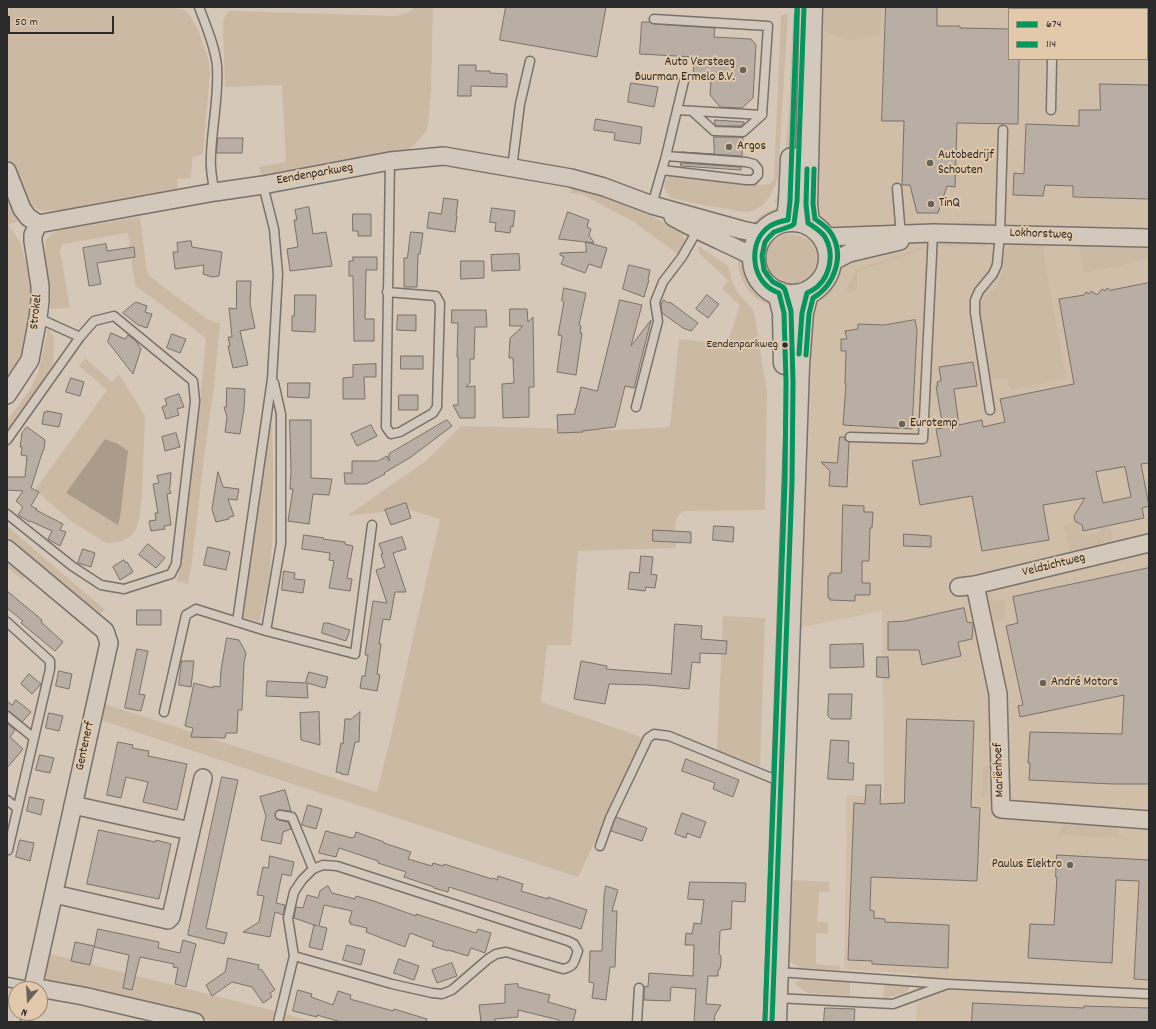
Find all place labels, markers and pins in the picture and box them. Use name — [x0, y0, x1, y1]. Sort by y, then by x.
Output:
place label: Auto Versteeg Buurman Ermelo B.V. — [635, 55, 735, 86]
marker: Auto Versteeg Buurman Ermelo B.V. — [738, 65, 748, 75]
place label: Argos — [737, 139, 766, 155]
marker: Argos — [724, 142, 734, 152]
place label: Autobedrijf Schouten — [938, 148, 994, 179]
marker: Autobedrijf Schouten — [925, 158, 935, 168]
place label: TinQ — [939, 196, 960, 212]
marker: TinQ — [926, 199, 936, 209]
place label: Eendenparkweg — [706, 338, 778, 352]
marker: Eendenparkweg — [780, 340, 790, 350]
place label: Eurotemp — [910, 416, 958, 432]
marker: Eurotemp — [897, 419, 907, 429]
place label: André Motors — [1051, 675, 1118, 691]
marker: André Motors — [1038, 678, 1048, 688]
place label: Paulus Elektro — [992, 857, 1062, 873]
marker: Paulus Elektro — [1065, 860, 1075, 870]

